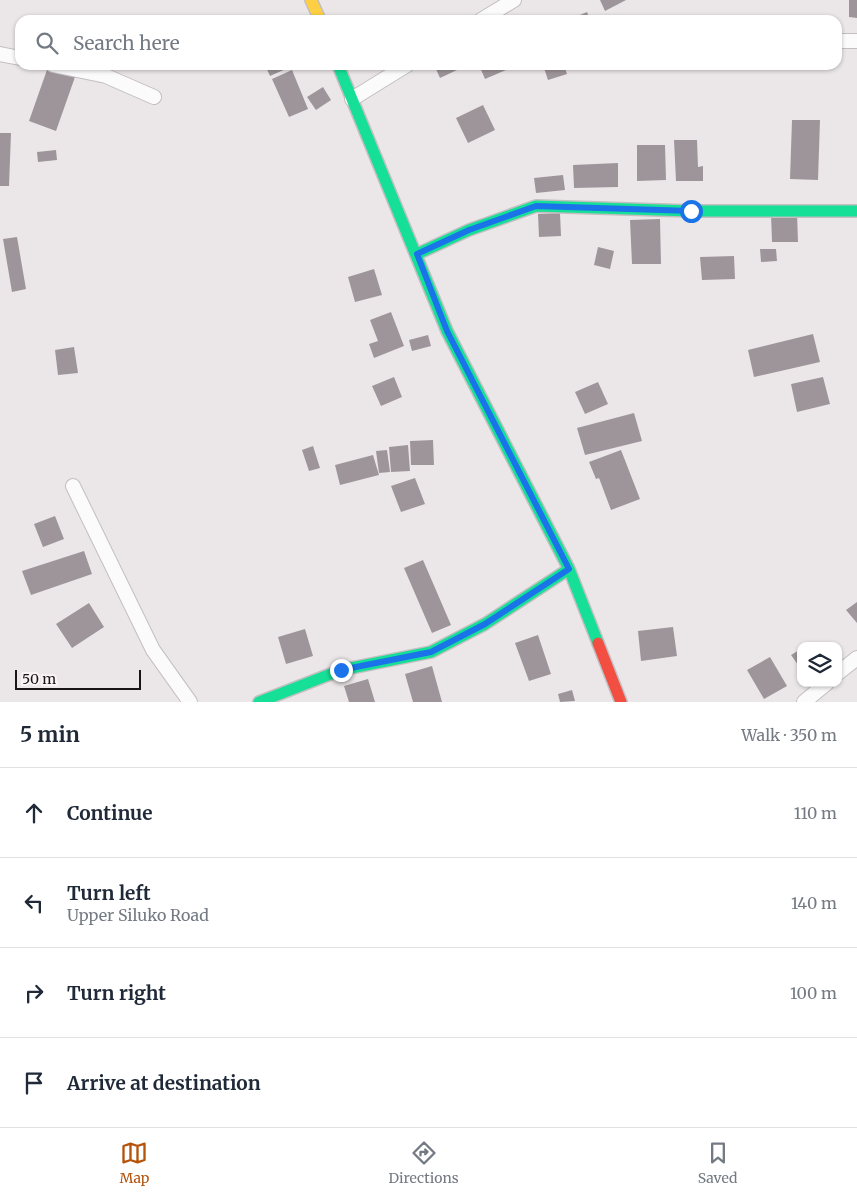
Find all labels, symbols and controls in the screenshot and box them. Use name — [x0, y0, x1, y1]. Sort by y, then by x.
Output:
search box — [15, 15, 842, 70]
icon: search — [33, 29, 61, 57]
text: Search here — [73, 31, 180, 55]
route start — [680, 200, 703, 223]
map controls — [797, 642, 842, 687]
button: layers — [797, 642, 842, 687]
route end — [330, 659, 353, 682]
scale bar — [15, 667, 141, 690]
text: 50 m — [22, 670, 56, 688]
text: 5 min — [20, 721, 80, 748]
text: Walk · 350 m — [741, 725, 837, 745]
icon: ahead — [20, 799, 48, 827]
text: Continue — [67, 801, 153, 825]
text: 110 m — [794, 803, 837, 823]
text: Turn left — [67, 881, 151, 905]
icon: left — [20, 889, 48, 917]
text: 140 m — [791, 893, 837, 913]
text: Upper Siluko Road — [67, 905, 209, 925]
icon: right — [20, 979, 48, 1007]
text: Turn right — [67, 981, 166, 1005]
text: 100 m — [790, 983, 837, 1003]
icon: arrive — [20, 1069, 48, 1097]
text: Arrive at destination — [67, 1071, 261, 1095]
tab: Map — [120, 1139, 149, 1187]
tab: Directions — [389, 1139, 459, 1187]
tab: Saved — [698, 1139, 737, 1187]

